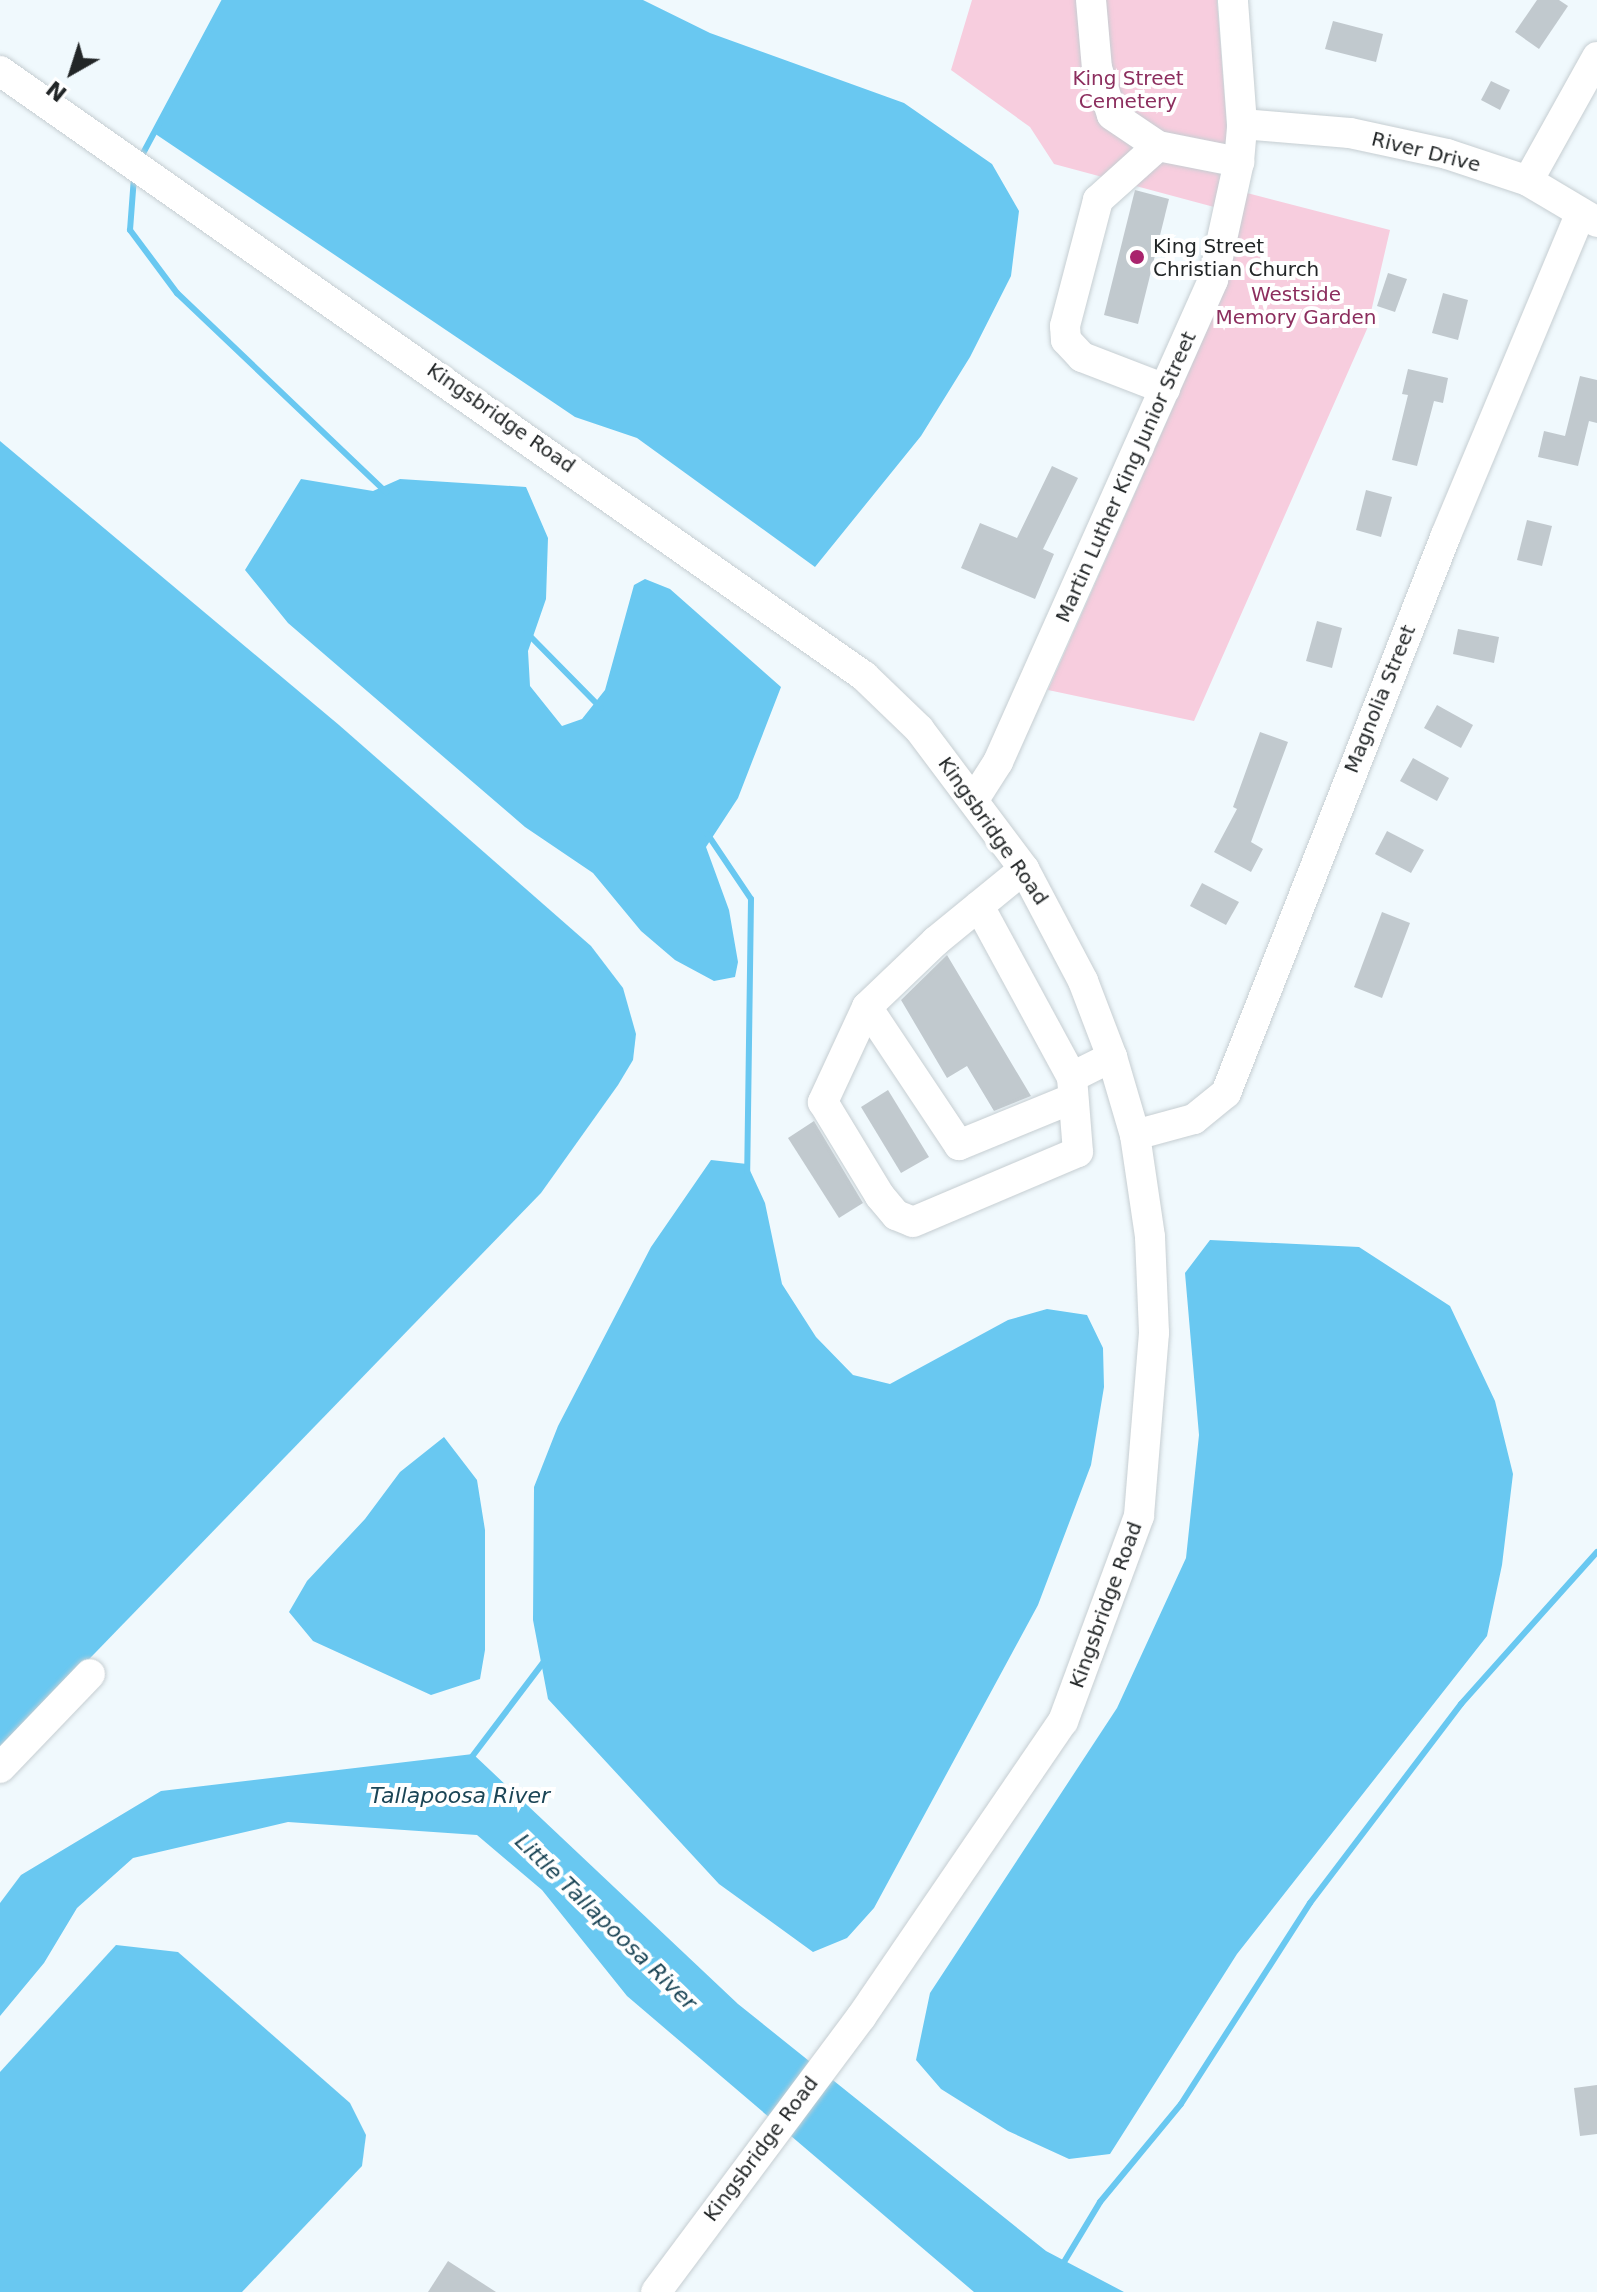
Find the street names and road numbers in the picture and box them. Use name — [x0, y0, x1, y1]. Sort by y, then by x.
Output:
street label: River Drive — [1369, 127, 1483, 177]
street label: Martin Luther King Junior Street — [1051, 328, 1201, 626]
street label: Kingsbridge Road — [422, 358, 580, 478]
street label: Magnolia Street — [1339, 621, 1421, 777]
street label: Kingsbridge Road — [933, 752, 1053, 910]
street label: Kingsbridge Road — [1065, 1519, 1147, 1691]
street label: Kingsbridge Road — [699, 2072, 823, 2226]

